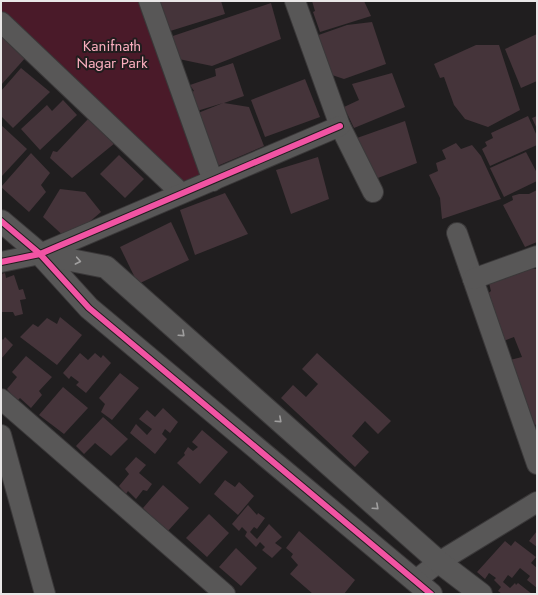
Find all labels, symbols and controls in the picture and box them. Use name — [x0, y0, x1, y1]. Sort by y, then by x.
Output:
park label: Kanifnath Nagar Park — [77, 35, 148, 74]
one-way arrow — [75, 257, 81, 265]
one-way arrow — [177, 330, 185, 337]
one-way arrow — [274, 416, 282, 423]
one-way arrow — [372, 502, 379, 509]

